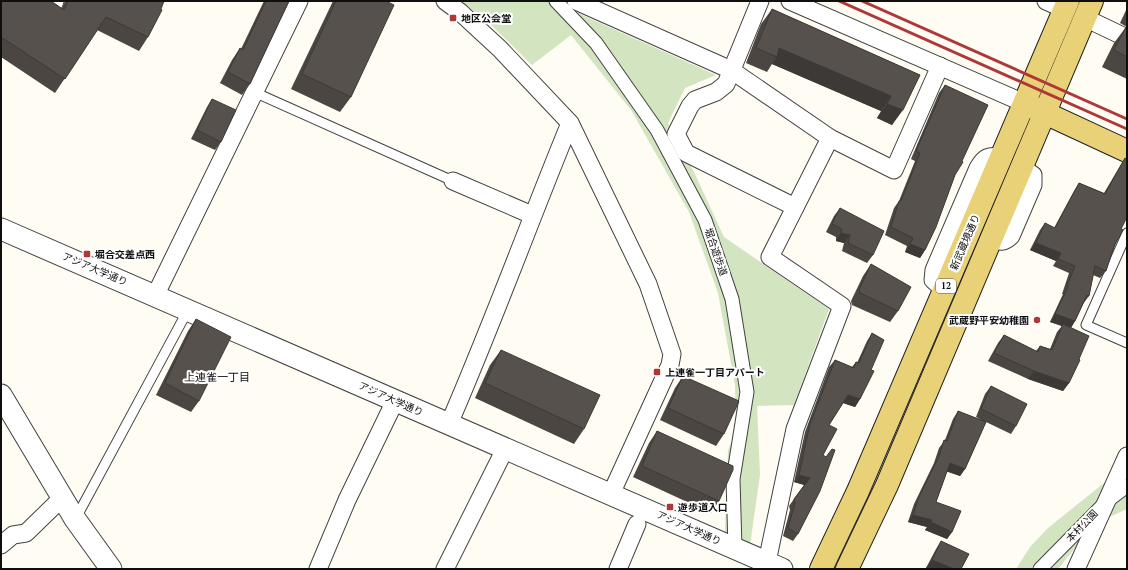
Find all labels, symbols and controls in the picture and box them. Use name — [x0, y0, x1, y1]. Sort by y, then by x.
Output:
place label: 地区公会堂 — [461, 12, 511, 25]
marker: 地区公会堂 — [448, 13, 458, 23]
street label: 新武蔵境通り — [947, 212, 983, 272]
street label: 堀合遊歩道 — [702, 226, 730, 278]
place label: 堀合交差点西 — [95, 248, 155, 261]
street label: アジア大学通り — [60, 249, 130, 289]
marker: 堀合交差点西 — [82, 249, 92, 259]
road number: 12 — [936, 279, 956, 293]
place label: 武蔵野平安幼稚園 — [949, 314, 1029, 327]
marker: 武蔵野平安幼稚園 — [1032, 315, 1042, 325]
place label: 上連雀一丁目アパート — [665, 366, 765, 379]
marker: 上連雀一丁目アパート — [652, 367, 662, 377]
district label: 上連雀一丁目 — [184, 370, 250, 384]
street label: アジア大学通り — [357, 379, 425, 419]
place label: 遊歩道入口 — [678, 501, 728, 514]
marker: 遊歩道入口 — [665, 502, 675, 512]
street label: 本村公園 — [1063, 507, 1101, 545]
street label: アジア大学通り — [655, 508, 723, 548]

